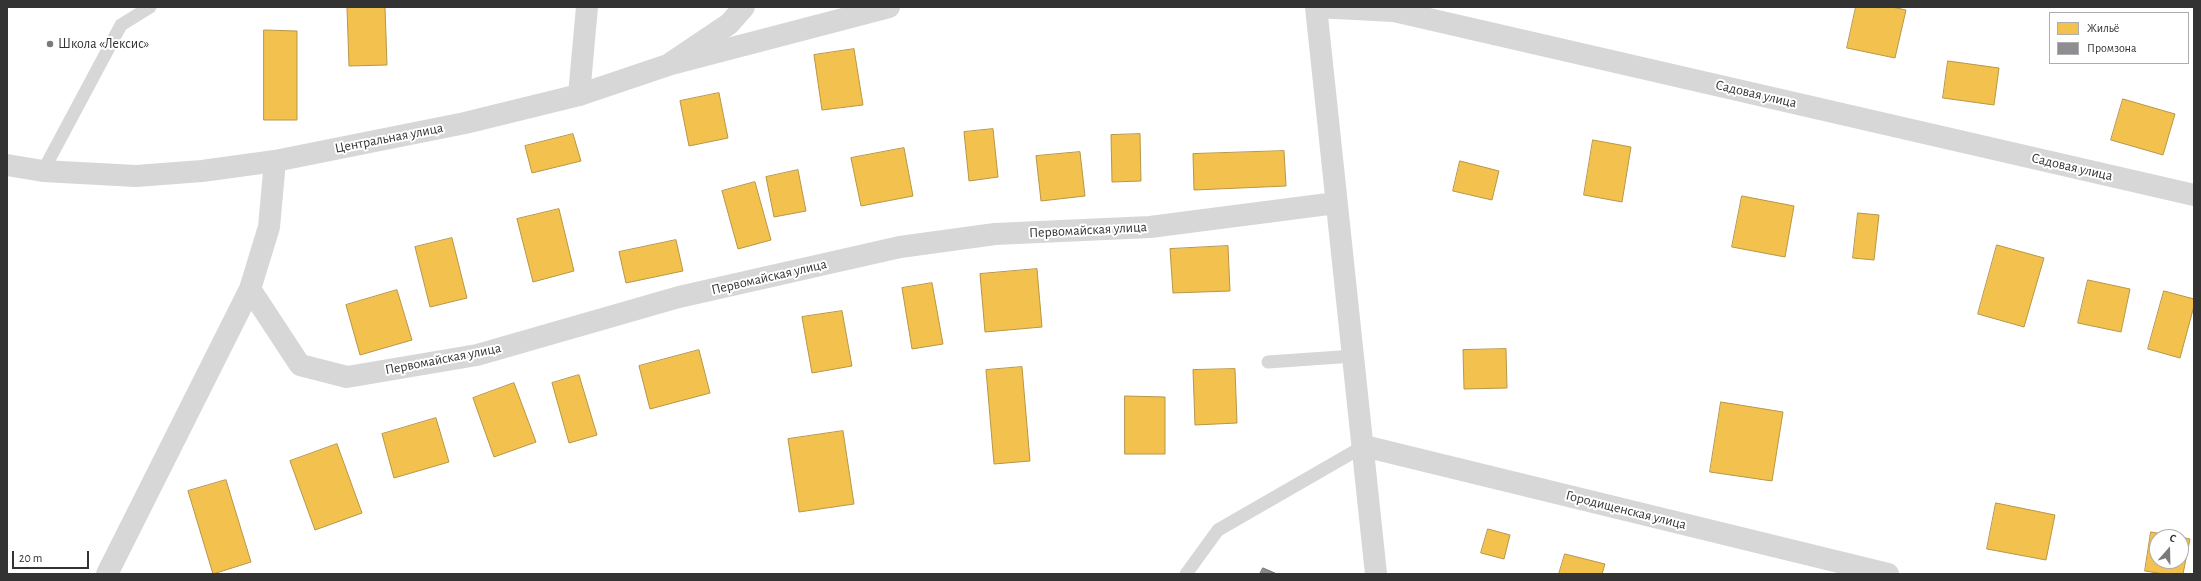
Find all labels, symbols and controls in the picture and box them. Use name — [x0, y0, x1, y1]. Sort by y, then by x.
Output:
legend — [2049, 12, 2189, 64]
text: Жильё — [2087, 22, 2119, 34]
place label: Школа «Лексис» — [58, 36, 149, 52]
marker: Школа «Лексис» — [45, 39, 55, 49]
text: Промзона — [2087, 42, 2137, 54]
street label: Садовая улица — [1714, 76, 1798, 112]
street label: Центральная улица — [333, 119, 445, 157]
street label: Садовая улица — [2030, 149, 2114, 185]
street label: Первомайская улица — [1029, 219, 1147, 241]
street label: Первомайская улица — [710, 256, 828, 298]
street label: Первомайская улица — [384, 340, 502, 378]
street label: Городищенская улица — [1564, 487, 1688, 533]
north arrow — [2149, 529, 2189, 569]
text: С — [2168, 532, 2178, 544]
scale bar — [14, 543, 91, 569]
text: 20 m — [19, 552, 42, 564]

